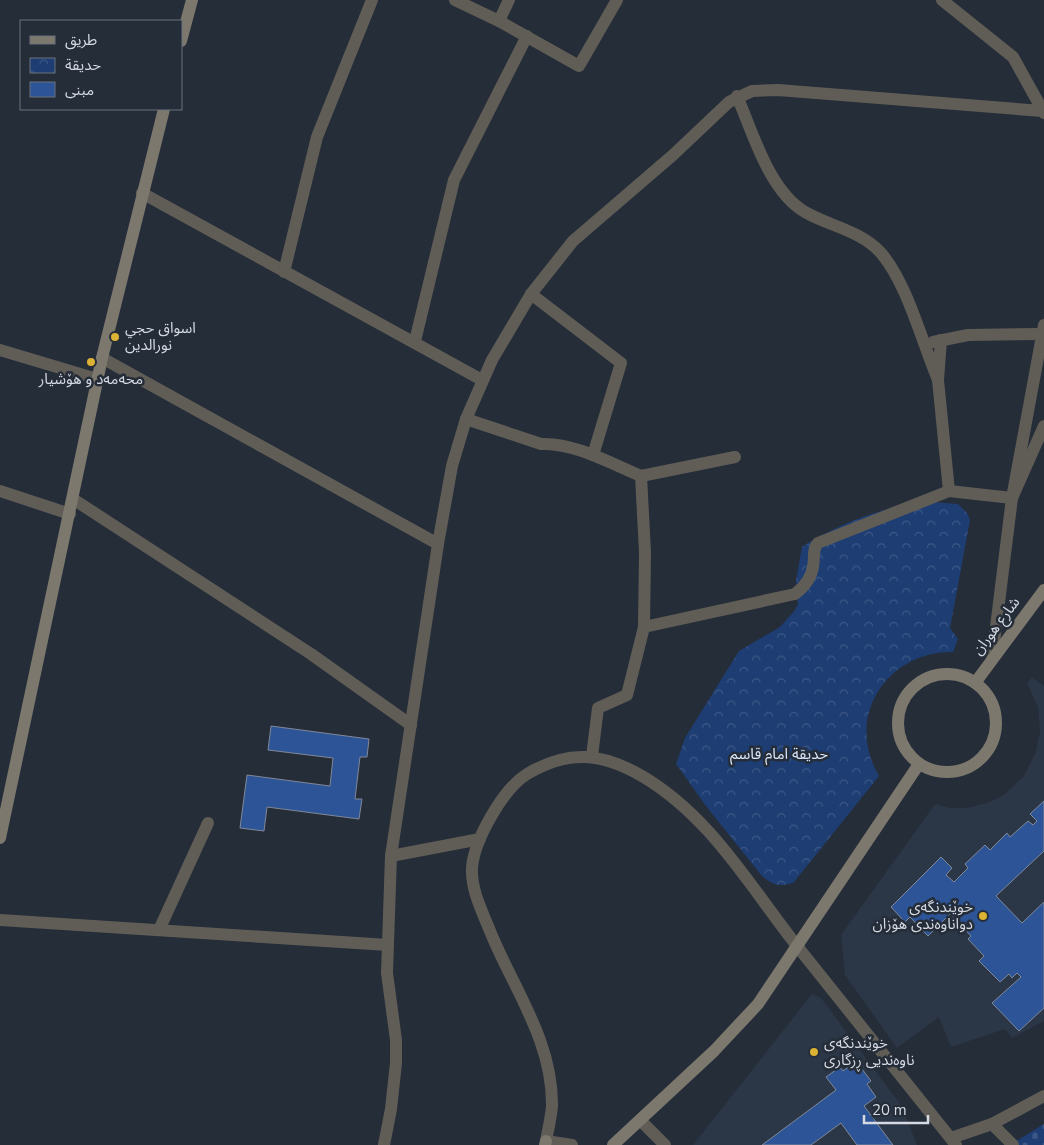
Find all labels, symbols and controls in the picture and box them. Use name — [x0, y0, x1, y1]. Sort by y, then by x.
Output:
legend — [20, 20, 182, 110]
text: طريق — [65, 30, 97, 50]
text: حديقة — [65, 55, 101, 75]
text: مبنى — [65, 80, 94, 100]
place label: اسواق حجي نورالدين — [125, 318, 196, 355]
marker: اسواق حجي نورالدين — [109, 331, 121, 343]
marker: محەمەد و هۆشیار — [85, 356, 97, 368]
place label: محەمەد و هۆشیار — [38, 369, 143, 389]
street label: شارع هوران — [968, 593, 1026, 660]
park label: حديقة امام قاسم — [730, 744, 828, 765]
place label: خوێندنگەی دواناوەندی هۆزان — [872, 897, 973, 934]
marker: خوێندنگەی دواناوەندی هۆزان — [977, 910, 989, 922]
place label: خوێندنگەی ناوەندیی ڕزگاری — [824, 1033, 914, 1072]
marker: خوێندنگەی ناوەندیی ڕزگاری — [808, 1046, 820, 1058]
scale bar — [864, 1092, 928, 1124]
text: 20 m — [872, 1100, 907, 1120]

